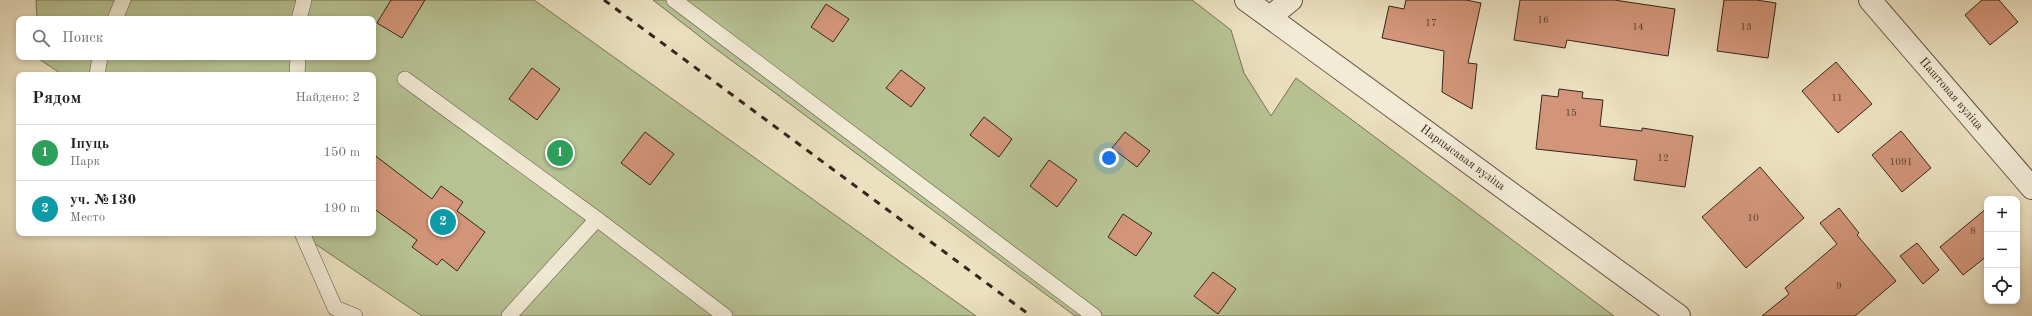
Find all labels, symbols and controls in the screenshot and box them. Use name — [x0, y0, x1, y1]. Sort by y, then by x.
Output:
house number: 16 — [1537, 15, 1549, 25]
search box — [16, 16, 376, 60]
house number: 17 — [1425, 18, 1437, 28]
house number: 14 — [1632, 22, 1644, 32]
house number: 13 — [1740, 22, 1752, 32]
icon: search — [30, 27, 52, 49]
text: Поиск — [62, 31, 103, 46]
street label: Паштовая вуліца — [1917, 56, 1985, 132]
text: Рядом — [32, 90, 81, 107]
text: Найдено: 2 — [296, 91, 360, 104]
house number: 11 — [1831, 93, 1843, 103]
house number: 15 — [1565, 108, 1577, 118]
street label: Нарцысавая вуліца — [1418, 123, 1507, 193]
text: Іпуць — [70, 137, 109, 152]
pin: 1 — [547, 138, 573, 168]
text: 1 — [41, 146, 49, 159]
text: 150 m — [323, 146, 360, 159]
your location — [1099, 148, 1119, 168]
house number: 12 — [1657, 153, 1669, 163]
text: Парк — [70, 155, 100, 168]
house number: 1091 — [1889, 157, 1913, 167]
text: уч. №130 — [70, 193, 136, 208]
map controls — [1984, 196, 2020, 304]
button: + — [1984, 196, 2020, 232]
text: 2 — [41, 202, 49, 215]
text: 190 m — [323, 202, 360, 215]
pin: 2 — [430, 207, 456, 237]
text: Место — [70, 211, 105, 224]
house number: 10 — [1747, 213, 1759, 223]
house number: 8 — [1970, 226, 1976, 236]
button: − — [1984, 232, 2020, 268]
button: locate — [1984, 268, 2020, 304]
house number: 9 — [1836, 281, 1842, 291]

